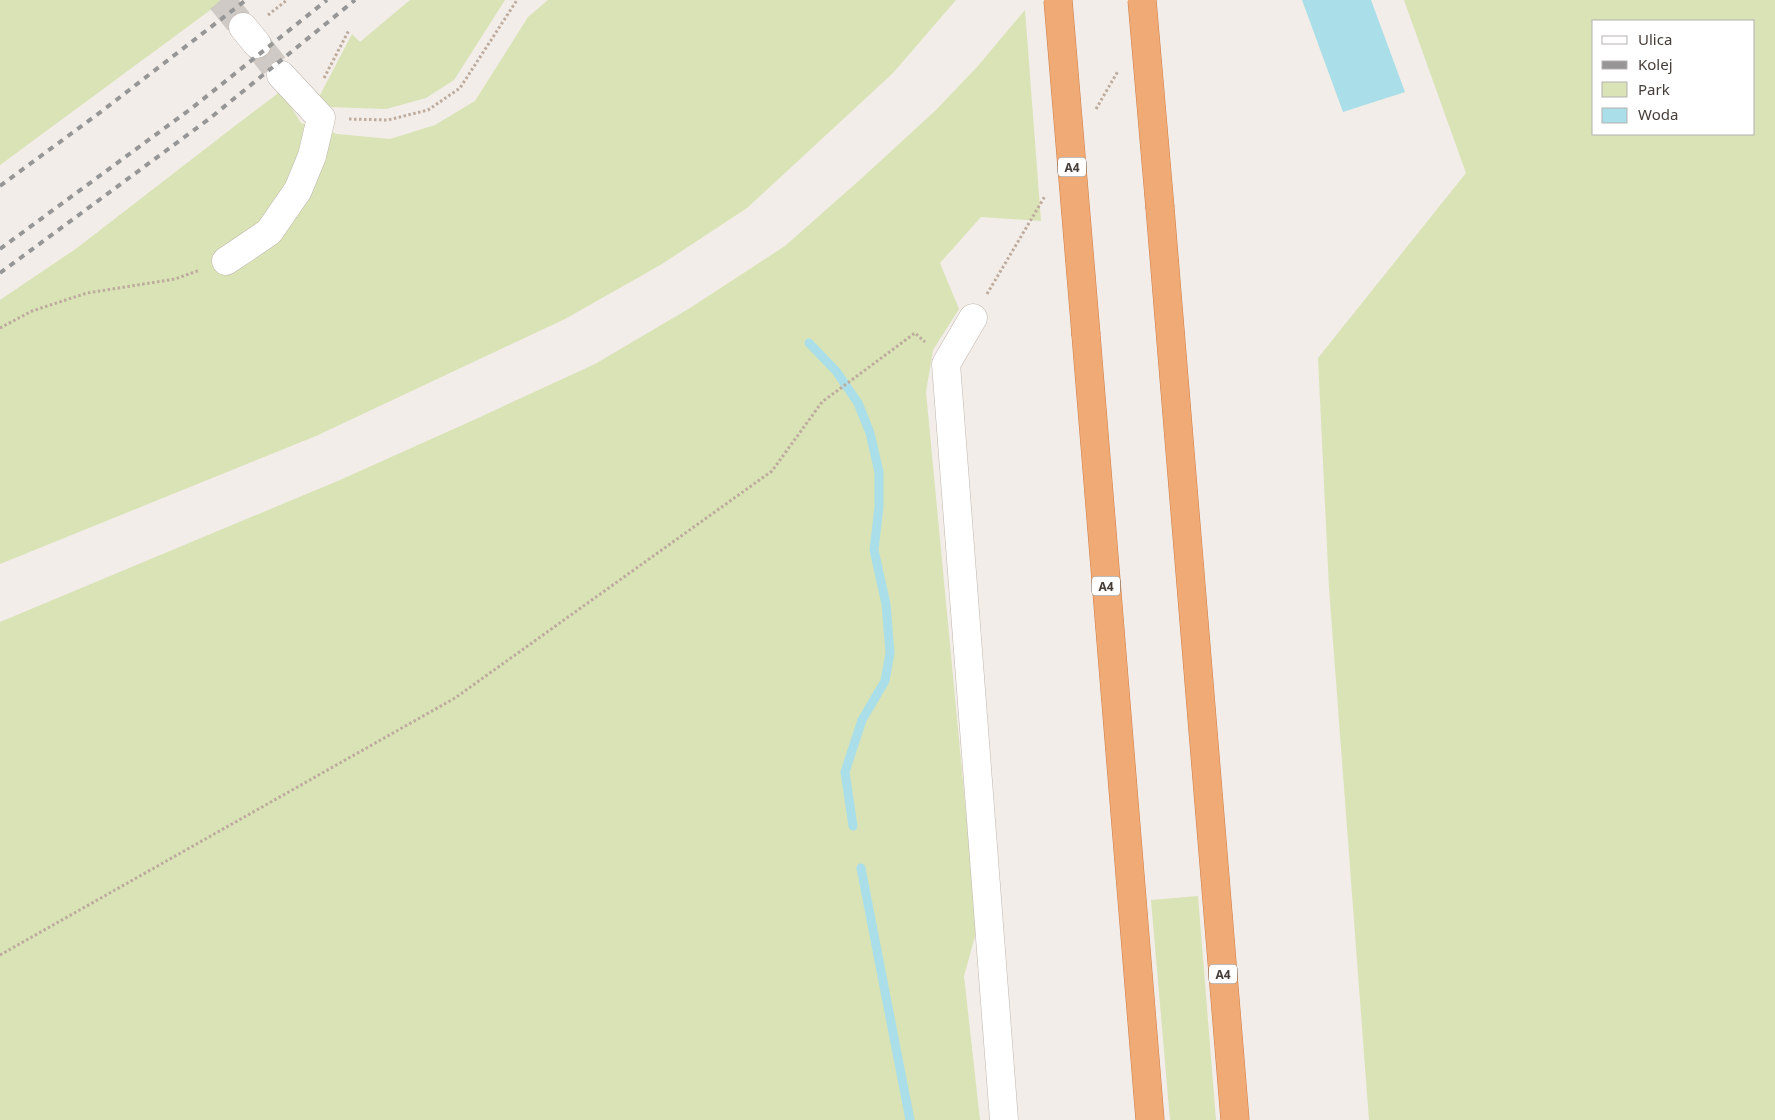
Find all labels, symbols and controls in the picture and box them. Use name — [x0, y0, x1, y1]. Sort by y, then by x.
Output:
legend — [1592, 20, 1755, 135]
text: Ulica — [1638, 29, 1672, 49]
text: Kolej — [1638, 54, 1673, 74]
text: Park — [1638, 79, 1670, 99]
text: Woda — [1638, 104, 1678, 124]
road number: A4 — [1058, 158, 1086, 176]
road number: A4 — [1092, 576, 1120, 596]
road number: A4 — [1209, 964, 1237, 984]

